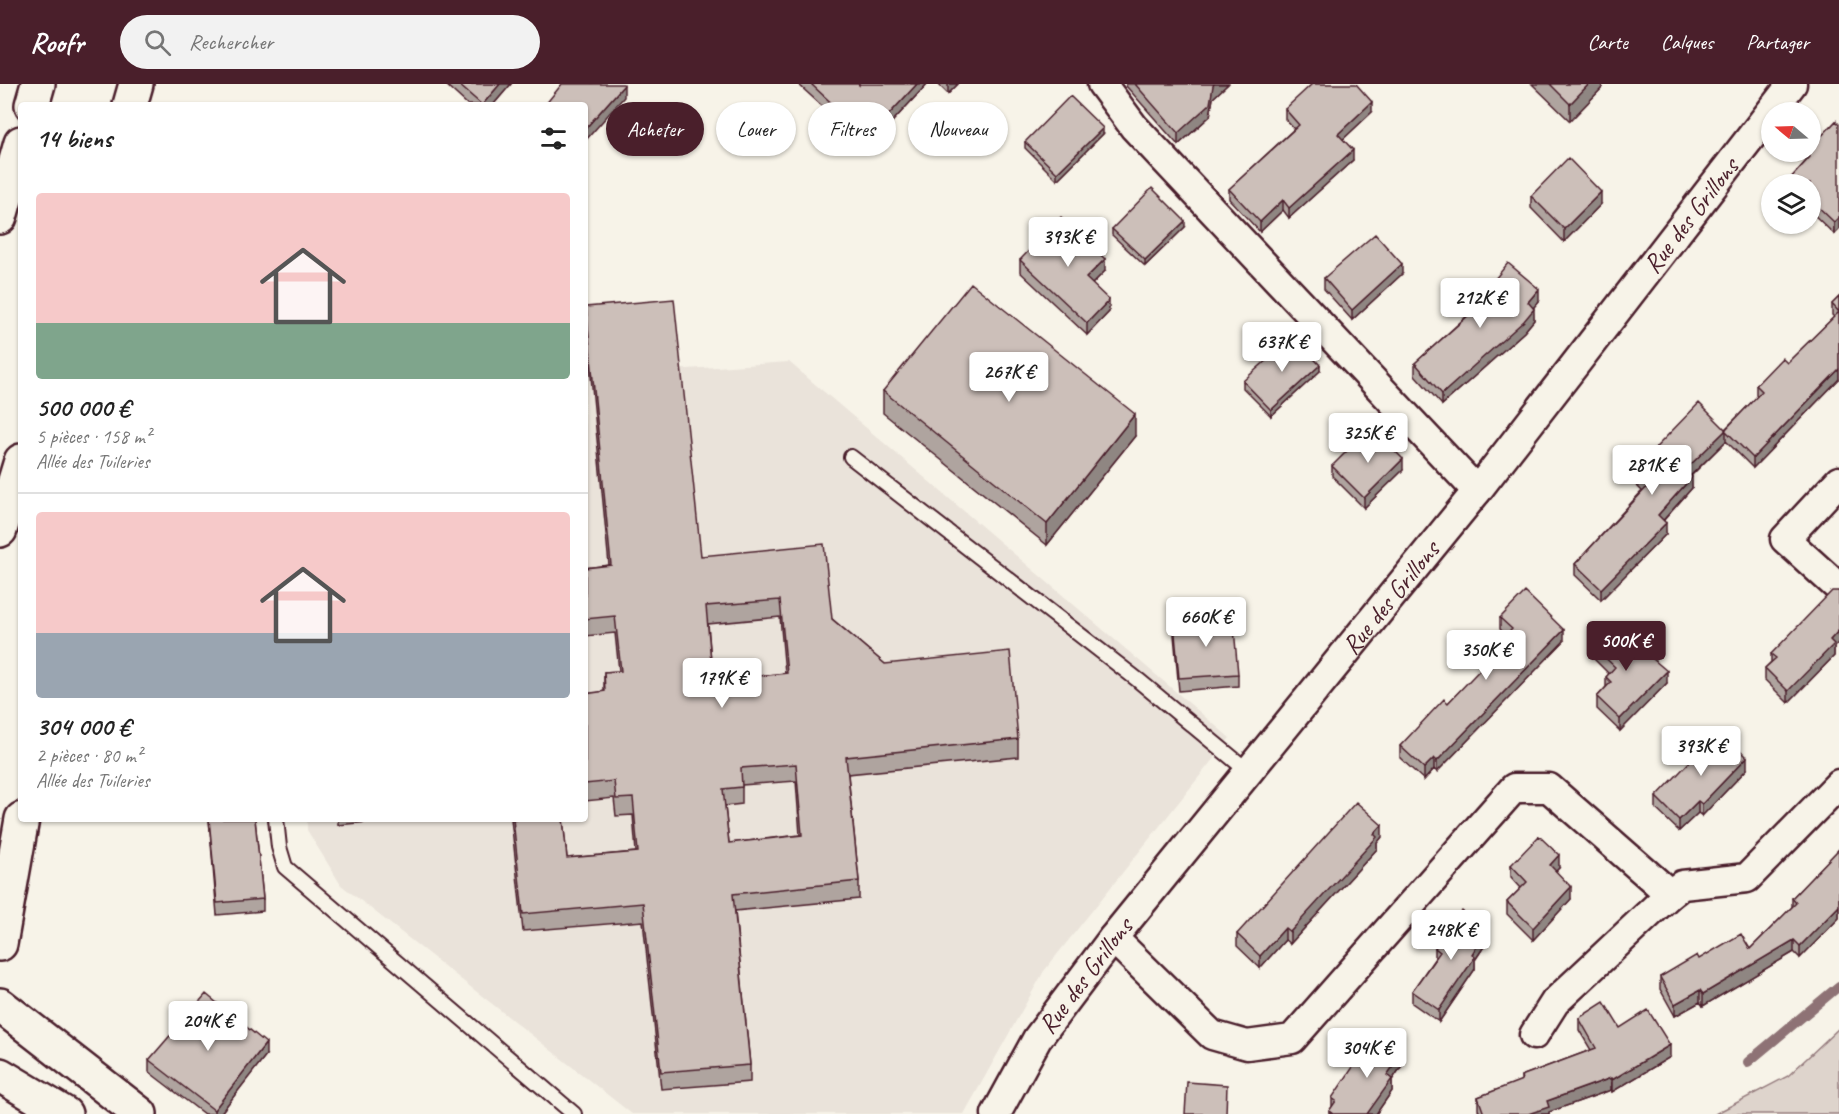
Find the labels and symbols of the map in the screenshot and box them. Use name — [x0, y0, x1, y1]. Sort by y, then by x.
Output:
north arrow — [1761, 102, 1821, 162]
street label: Rue des Grillons — [1636, 150, 1747, 280]
pin: 393K € — [1019, 217, 1117, 268]
pin: 212K € — [1431, 278, 1529, 329]
pin: 637K € — [1233, 322, 1331, 373]
pin: 267K € — [960, 352, 1058, 403]
pin: 325K € — [1319, 413, 1417, 464]
pin: 281K € — [1603, 445, 1701, 496]
street label: Rue des Grillons — [1335, 533, 1448, 661]
pin: 660K € — [1157, 597, 1255, 648]
pin: 500K € — [1577, 621, 1675, 672]
pin: 350K € — [1437, 630, 1535, 681]
pin: 179K € — [673, 658, 771, 709]
pin: 393K € — [1652, 726, 1750, 777]
street label: Rue des Grillons — [1031, 910, 1141, 1040]
pin: 248K € — [1402, 910, 1500, 961]
pin: 204K € — [159, 1001, 257, 1052]
pin: 304K € — [1318, 1028, 1416, 1079]

